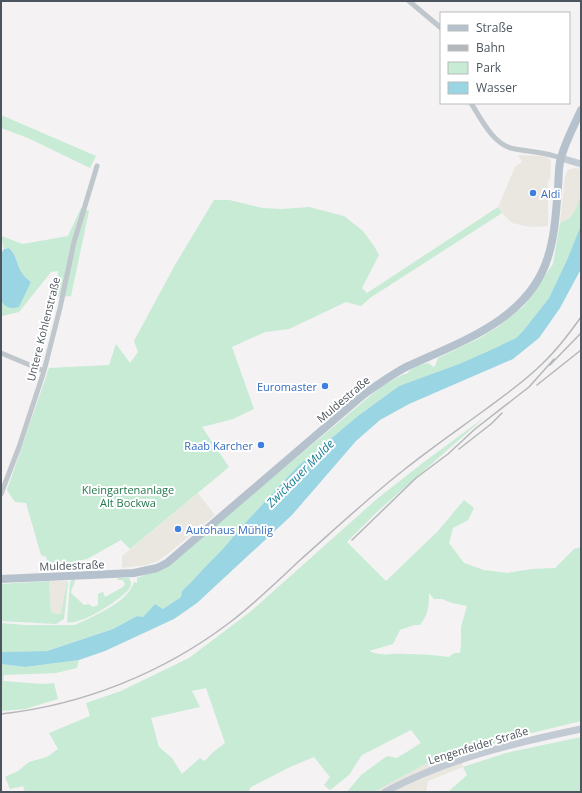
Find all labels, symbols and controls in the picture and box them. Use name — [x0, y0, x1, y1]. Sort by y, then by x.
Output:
legend — [440, 12, 570, 104]
text: Straße — [476, 19, 513, 36]
text: Bahn — [476, 39, 505, 56]
text: Park — [476, 59, 502, 76]
text: Wasser — [476, 79, 517, 96]
place label: Aldi — [541, 186, 560, 201]
marker: Aldi — [528, 188, 538, 198]
street label: Untere Kohlenstraße — [23, 275, 63, 383]
street label: Muldestraße — [313, 372, 373, 426]
place label: Euromaster — [257, 379, 317, 394]
marker: Euromaster — [320, 381, 330, 391]
water label: Zwickauer Mulde — [262, 435, 338, 511]
place label: Raab Karcher — [184, 438, 253, 453]
marker: Raab Karcher — [256, 440, 266, 450]
park label: Kleingartenanlage Alt Bockwa — [82, 482, 174, 510]
place label: Autohaus Mühlig — [186, 522, 273, 537]
marker: Autohaus Mühlig — [173, 524, 183, 534]
street label: Muldestraße — [39, 556, 105, 574]
street label: Lengenfelder Straße — [426, 723, 530, 767]

